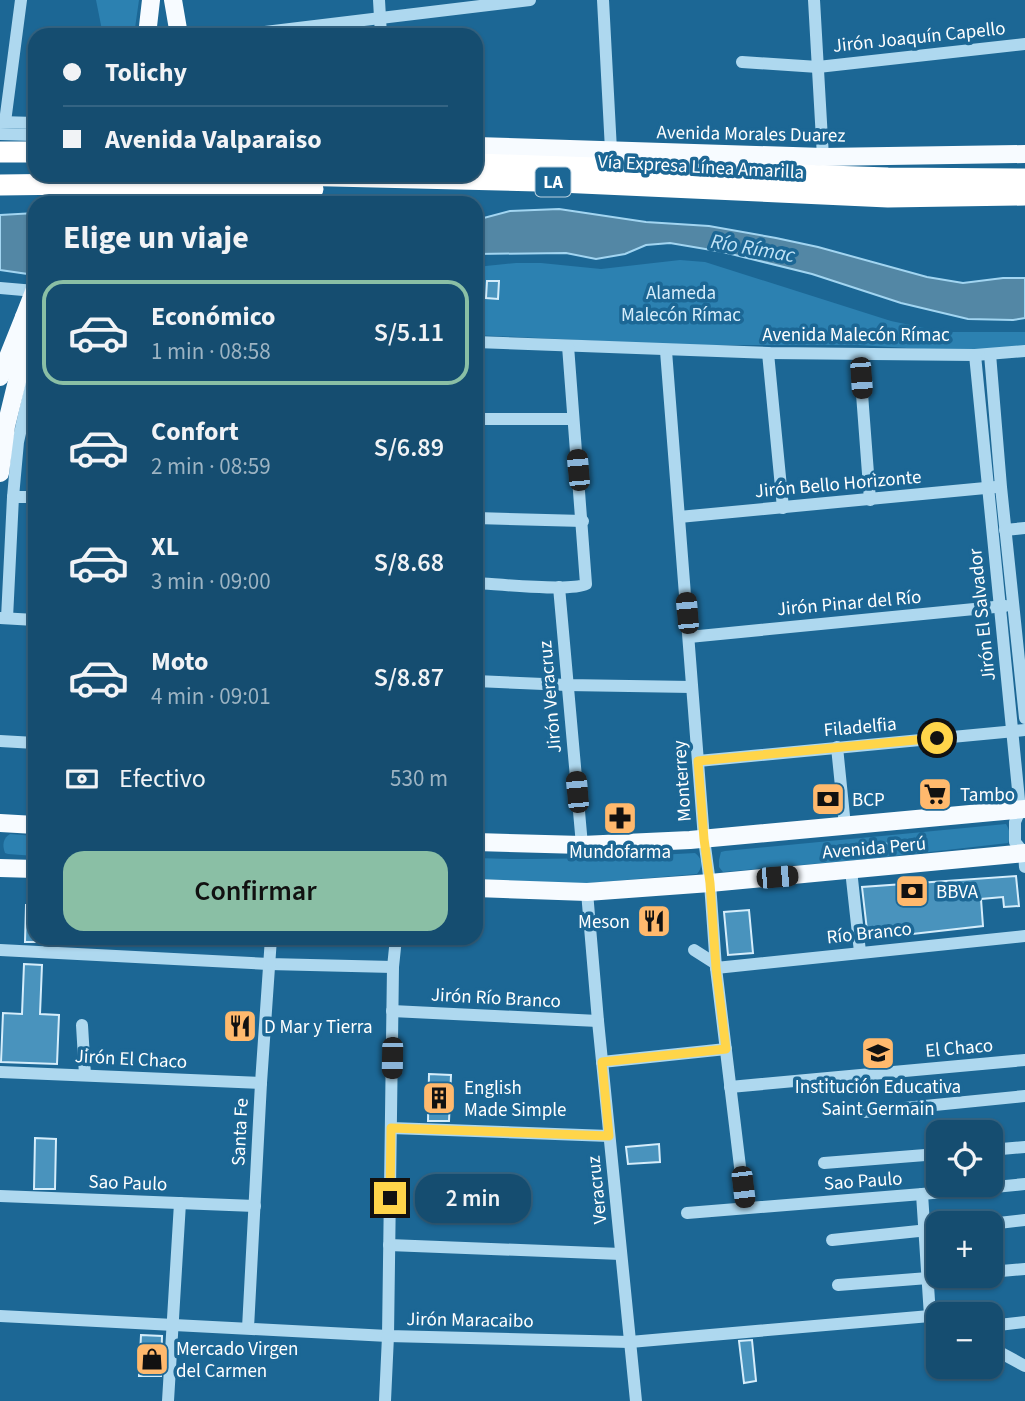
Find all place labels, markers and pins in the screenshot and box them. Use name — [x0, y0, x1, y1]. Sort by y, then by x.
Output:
supermarket icon: Tambo — [916, 775, 954, 813]
bank icon: BCP — [809, 780, 847, 818]
place label: Tambo — [960, 782, 1015, 809]
place label: BCP — [852, 787, 885, 814]
pharmacy icon: Mundofarma — [601, 799, 639, 837]
place label: Mundofarma — [569, 839, 671, 866]
bank icon: BBVA — [893, 872, 931, 910]
place label: BBVA — [936, 879, 979, 906]
restaurant icon: Meson — [635, 902, 673, 940]
place label: Meson — [578, 909, 630, 936]
restaurant icon: D Mar y Tierra — [221, 1007, 259, 1045]
place label: D Mar y Tierra — [264, 1014, 373, 1041]
school or university icon: Institución Educativa Saint Germain — [859, 1034, 897, 1072]
place label: Institución Educativa Saint Germain — [795, 1074, 961, 1123]
place label: English Made Simple — [464, 1075, 567, 1124]
building icon: English Made Simple — [420, 1079, 458, 1117]
place label: Mercado Virgen del Carmen — [176, 1336, 298, 1385]
shop icon: Mercado Virgen del Carmen — [133, 1340, 171, 1378]

